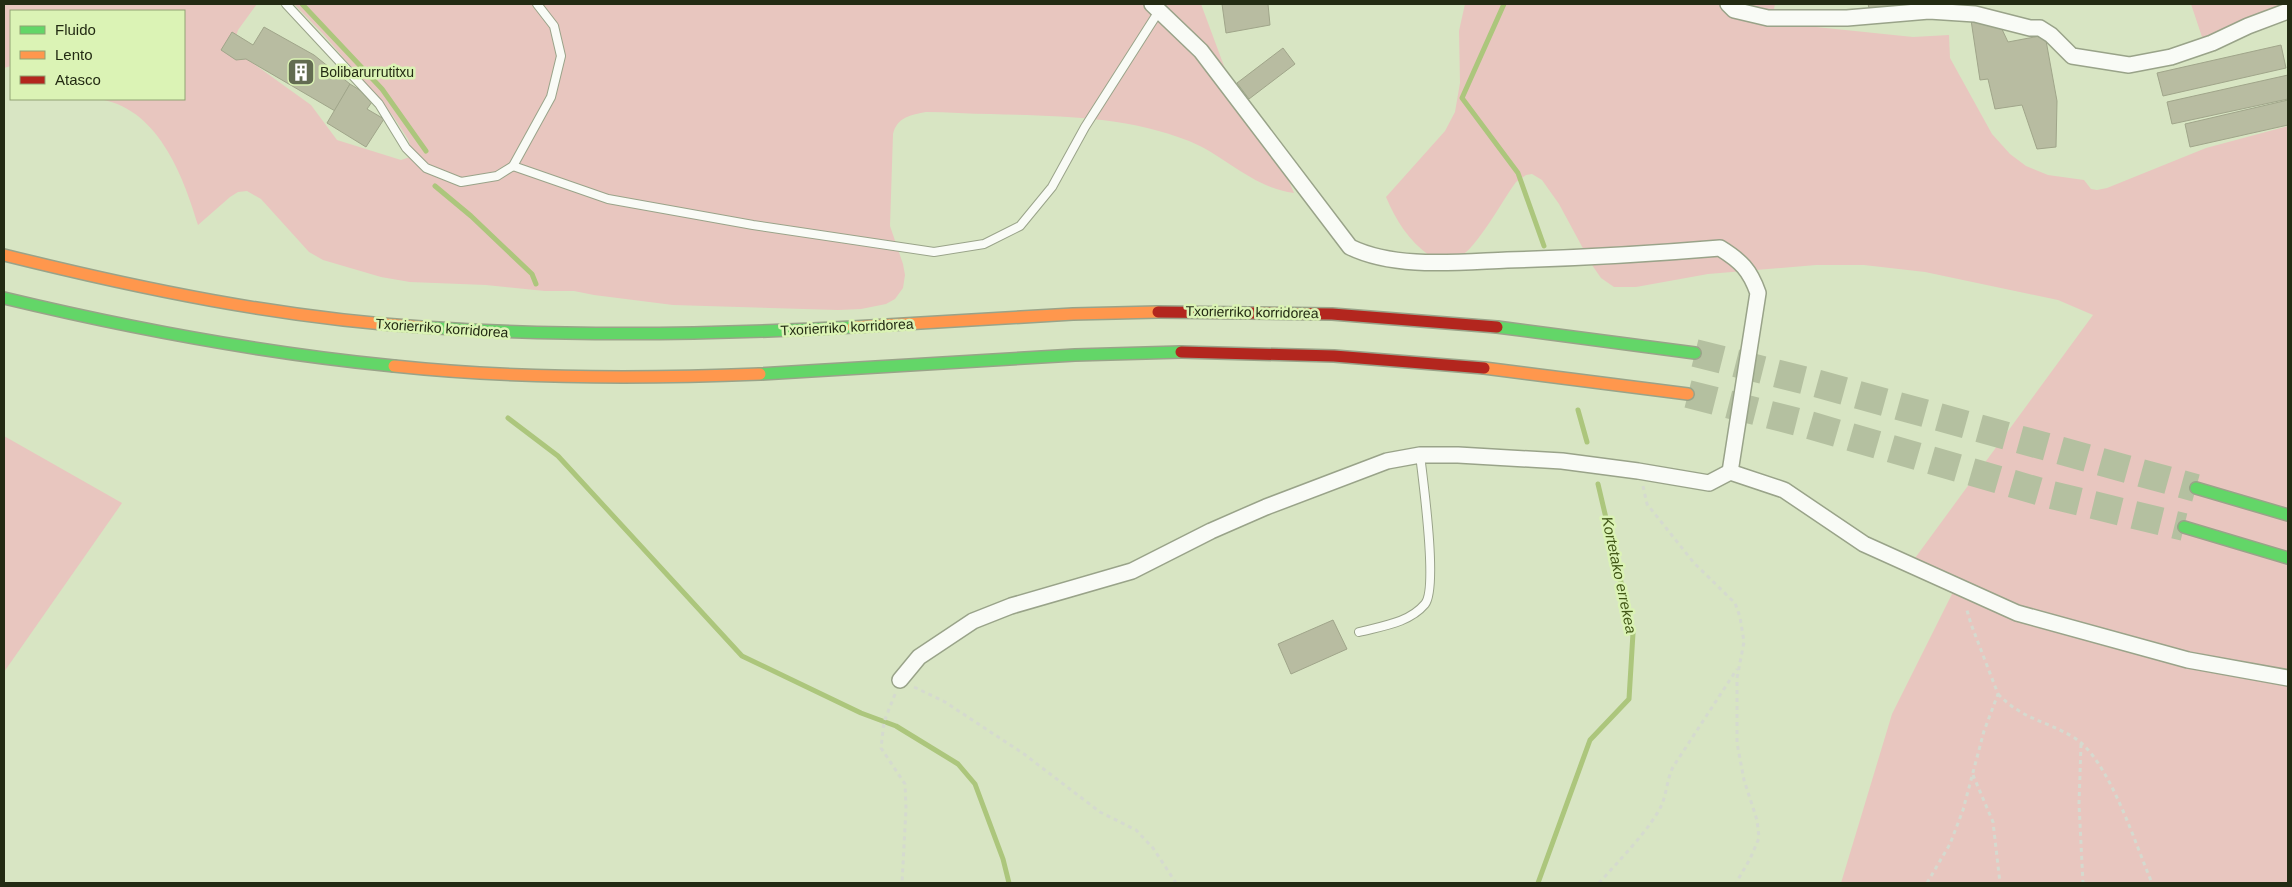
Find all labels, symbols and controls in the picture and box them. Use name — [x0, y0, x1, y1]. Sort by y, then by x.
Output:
legend — [10, 10, 185, 100]
text: Fluido — [55, 21, 96, 38]
text: Lento — [55, 46, 93, 63]
building icon: Bolibarurrutitxu — [286, 57, 316, 87]
place label: Bolibarurrutitxu — [320, 64, 414, 80]
text: Atasco — [55, 71, 101, 88]
street label: Txorierriko korridorea — [1185, 303, 1319, 321]
street label: Txorierriko korridorea — [375, 315, 509, 341]
street label: Txorierriko korridorea — [780, 316, 914, 338]
water label: Kortetako errekea — [1599, 515, 1640, 635]

